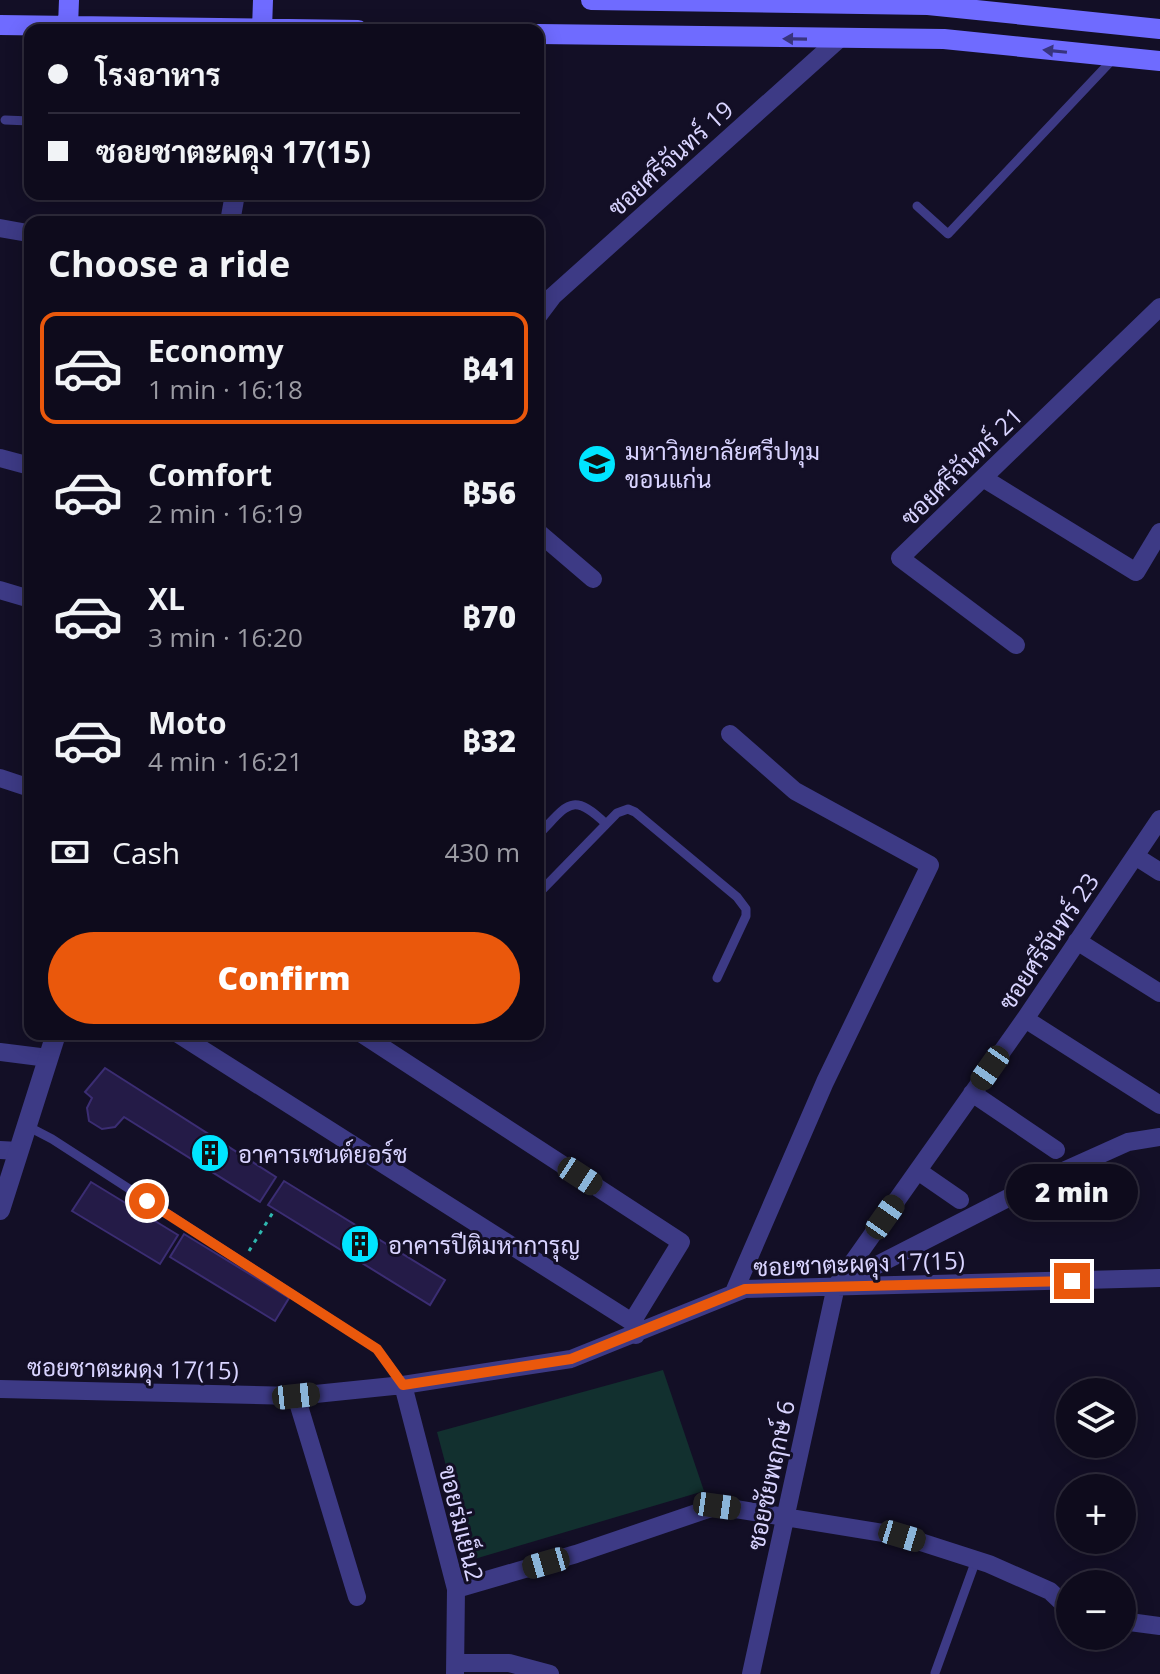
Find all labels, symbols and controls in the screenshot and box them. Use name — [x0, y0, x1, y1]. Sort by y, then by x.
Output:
one-way arrow — [782, 32, 807, 45]
one-way arrow — [1042, 44, 1067, 57]
text: โรงอาหาร — [96, 54, 221, 95]
street label: ซอยศรีจันทร์ 19 — [600, 93, 740, 223]
text: ซอยชาตะผดุง 17(15) — [96, 131, 371, 172]
text: Choose a ride — [48, 239, 290, 288]
text: Economy — [148, 330, 284, 371]
icon: car — [52, 332, 124, 404]
text: ฿41 — [463, 348, 516, 389]
text: 1 min · 16:18 — [148, 371, 303, 407]
street label: ซอยศรีจันทร์ 21 — [893, 399, 1029, 533]
place label: มหาวิทยาลัยศรีปทุม ขอนแก่น — [625, 434, 820, 495]
school or university icon: มหาวิทยาลัยศรีปทุม ขอนแก่น — [576, 443, 618, 485]
text: Comfort — [148, 454, 272, 495]
icon: car — [52, 456, 124, 528]
text: ฿56 — [463, 472, 516, 513]
text: 2 min · 16:19 — [148, 495, 303, 531]
text: XL — [148, 578, 185, 619]
icon: car — [52, 580, 124, 652]
text: ฿70 — [463, 596, 516, 637]
text: 3 min · 16:20 — [148, 619, 303, 655]
text: Moto — [148, 702, 226, 743]
icon: car — [52, 704, 124, 776]
text: ฿32 — [463, 720, 516, 761]
text: 4 min · 16:21 — [148, 743, 303, 779]
icon: cash — [48, 830, 92, 874]
text: Cash — [112, 832, 180, 873]
text: 430 m — [445, 834, 520, 870]
street label: ซอยศรีจันทร์ 23 — [990, 866, 1106, 1016]
button: Confirm — [48, 932, 520, 1024]
car — [966, 1041, 1014, 1095]
building icon: อาคารเซนต์ยอร์ช — [189, 1132, 231, 1174]
place label: อาคารเซนต์ยอร์ช — [238, 1137, 408, 1170]
car — [553, 1153, 607, 1199]
callout: 2 min — [1006, 1165, 1138, 1221]
text: 2 min — [1035, 1174, 1109, 1210]
route start — [129, 1183, 165, 1219]
car — [861, 1190, 909, 1244]
building icon: อาคารปีติมหาการุญ — [339, 1223, 381, 1265]
place label: อาคารปีติมหาการุญ — [388, 1228, 580, 1262]
street label: ซอยชาตะผดุง 17(15) — [753, 1243, 965, 1284]
route end — [1054, 1263, 1090, 1299]
street label: ซอยชาตะผดุง 17(15) — [27, 1350, 239, 1387]
map controls — [1056, 1378, 1136, 1650]
button: layers — [1056, 1378, 1136, 1458]
car — [271, 1382, 321, 1410]
street label: ซอยชัยพฤกษ์ 6 — [738, 1397, 802, 1553]
street label: ขอยร่มเย็น2 — [432, 1461, 492, 1585]
button: + — [1056, 1474, 1136, 1554]
car — [692, 1491, 742, 1521]
car — [876, 1518, 928, 1554]
car — [520, 1545, 572, 1581]
button: − — [1056, 1570, 1136, 1650]

